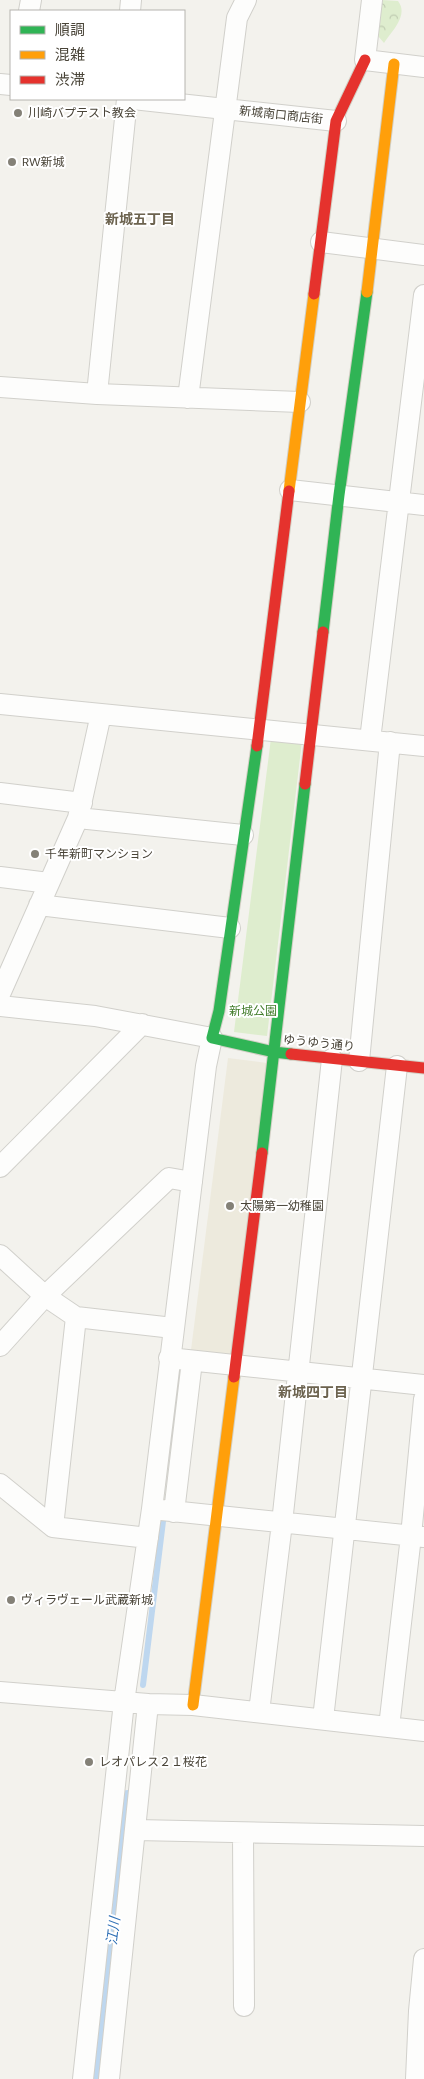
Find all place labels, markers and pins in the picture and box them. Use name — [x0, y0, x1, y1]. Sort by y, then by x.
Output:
place label: 川崎バプテスト教会 — [28, 105, 136, 121]
marker: 川崎バプテスト教会 — [12, 107, 24, 119]
place label: RW新城 — [22, 154, 65, 170]
marker: RW新城 — [6, 156, 18, 168]
place label: 千年新町マンション — [45, 846, 153, 862]
marker: 千年新町マンション — [29, 848, 41, 860]
place label: 太陽第一幼稚園 — [240, 1198, 324, 1214]
marker: 太陽第一幼稚園 — [224, 1200, 236, 1212]
place label: ヴィラヴェール武蔵新城 — [21, 1592, 153, 1608]
marker: ヴィラヴェール武蔵新城 — [5, 1594, 17, 1606]
place label: レオパレス２１桜花 — [99, 1754, 207, 1770]
marker: レオパレス２１桜花 — [83, 1756, 95, 1768]

